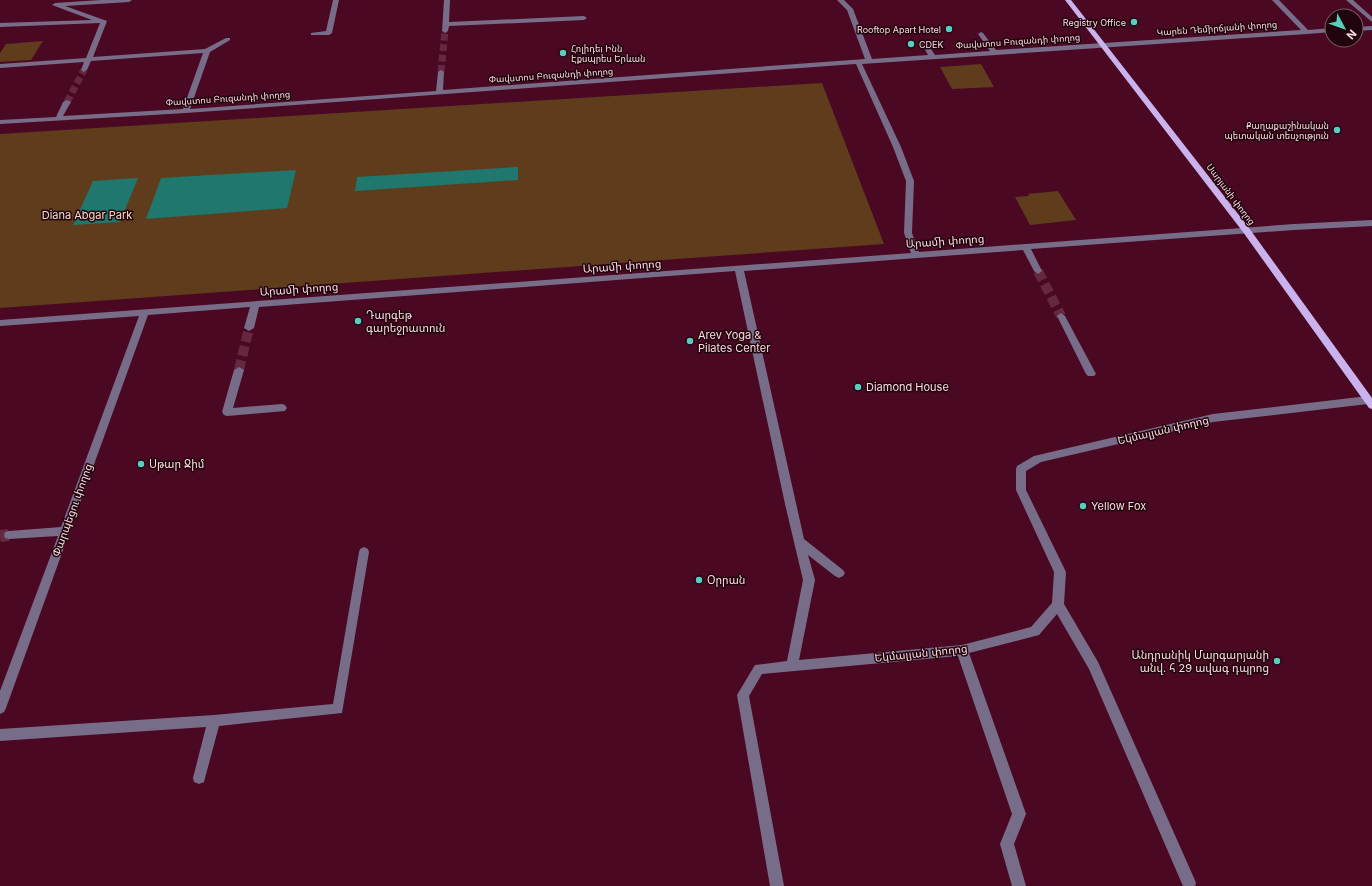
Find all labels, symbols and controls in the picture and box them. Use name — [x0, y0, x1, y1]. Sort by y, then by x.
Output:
north arrow — [1324, 8, 1364, 48]
place label: Registry Office — [1063, 17, 1126, 28]
marker: Registry Office — [1129, 17, 1139, 27]
street label: Կարեն Դեմիրճյանի փողոց — [1156, 18, 1278, 38]
place label: Rooftop Apart Hotel — [857, 24, 941, 35]
marker: Rooftop Apart Hotel — [944, 24, 954, 34]
text: N — [1344, 27, 1360, 42]
street label: Փավստոս Բուզանդի փողոց — [955, 31, 1081, 51]
marker: CDEK — [906, 39, 916, 49]
place label: CDEK — [919, 39, 944, 50]
place label: Հոլիդեյ Ինն Էքսպրես Երևան — [571, 43, 645, 64]
marker: Հոլիդեյ Ինն Էքսպրես Երևան — [558, 48, 568, 58]
street label: Փավստոս Բուզանդի փողոց — [488, 65, 614, 85]
street label: Փավստոս Բուզանդի փողոց — [165, 88, 291, 108]
place label: Քաղաքաշինական պետական տեսչություն — [1225, 120, 1329, 141]
marker: Քաղաքաշինական պետական տեսչություն — [1332, 125, 1342, 135]
street label: Սարյանի փողոց — [1204, 161, 1258, 227]
park label: Diana Abgar Park — [42, 208, 132, 222]
street label: Արամի փողոց — [905, 231, 985, 251]
street label: Արամի փողոց — [582, 256, 662, 276]
street label: Արամի փողոց — [259, 279, 339, 299]
place label: Դարգեթ գարեջրատուն — [366, 308, 445, 335]
marker: Դարգեթ գարեջրատուն — [353, 316, 363, 326]
place label: Arev Yoga & Pilates Center — [698, 328, 770, 355]
marker: Arev Yoga & Pilates Center — [685, 336, 695, 346]
place label: Diamond House — [866, 380, 949, 394]
marker: Diamond House — [853, 382, 863, 392]
street label: Եկմալյան փողոց — [1116, 413, 1210, 447]
place label: Սթար Ջիմ — [149, 457, 205, 471]
marker: Սթար Ջիմ — [136, 459, 146, 469]
street label: Փարպեցու փողոց — [49, 462, 95, 558]
place label: Yellow Fox — [1091, 499, 1146, 513]
marker: Yellow Fox — [1078, 501, 1088, 511]
place label: Օրրան — [707, 573, 745, 587]
marker: Օրրան — [694, 575, 704, 585]
street label: Եկմալյան փողոց — [874, 641, 968, 665]
place label: Անդրանիկ Մարգարյանի անվ. հ 29 ավագ դպրոց — [1132, 648, 1269, 675]
marker: Անդրանիկ Մարգարյանի անվ. հ 29 ավագ դպրոց — [1272, 656, 1282, 666]

